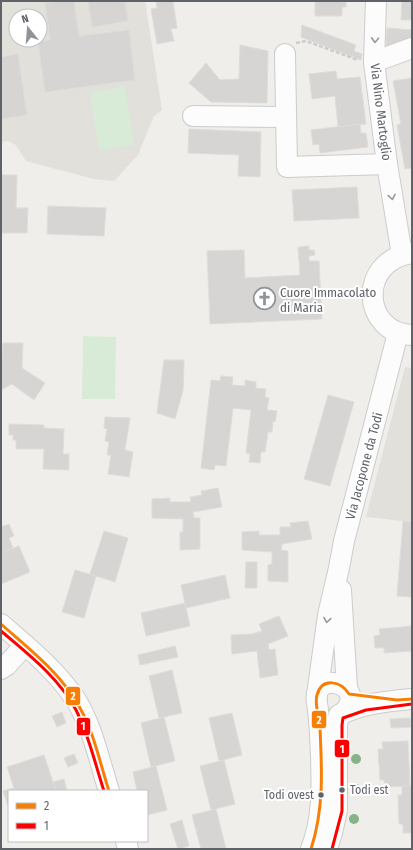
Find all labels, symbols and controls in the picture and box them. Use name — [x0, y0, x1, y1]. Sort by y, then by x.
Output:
north arrow — [8, 8, 48, 48]
text: N — [20, 12, 30, 26]
one-way arrow — [370, 37, 379, 43]
street label: Via Nino Martoglio — [368, 62, 394, 162]
one-way arrow — [387, 194, 396, 200]
place label: Cuore Immacolato di Maria — [280, 285, 376, 315]
church icon: Cuore Immacolato di Maria — [252, 286, 278, 312]
street label: Via Jacopone da Todi — [342, 411, 386, 521]
one-way arrow — [324, 616, 332, 623]
line badge: 2 — [65, 686, 81, 706]
text: 2 — [69, 690, 76, 703]
line badge: 2 — [311, 710, 327, 729]
text: 2 — [315, 714, 322, 727]
line badge: 1 — [76, 717, 91, 736]
text: 1 — [81, 720, 85, 733]
line badge: 1 — [334, 739, 350, 758]
text: 1 — [340, 743, 344, 756]
place label: Todi est — [350, 783, 389, 797]
marker: Todi est — [337, 785, 347, 795]
place label: Todi ovest — [264, 788, 314, 802]
legend — [8, 790, 148, 842]
marker: Todi ovest — [316, 790, 326, 800]
text: 2 — [44, 799, 49, 813]
text: 1 — [44, 819, 49, 833]

